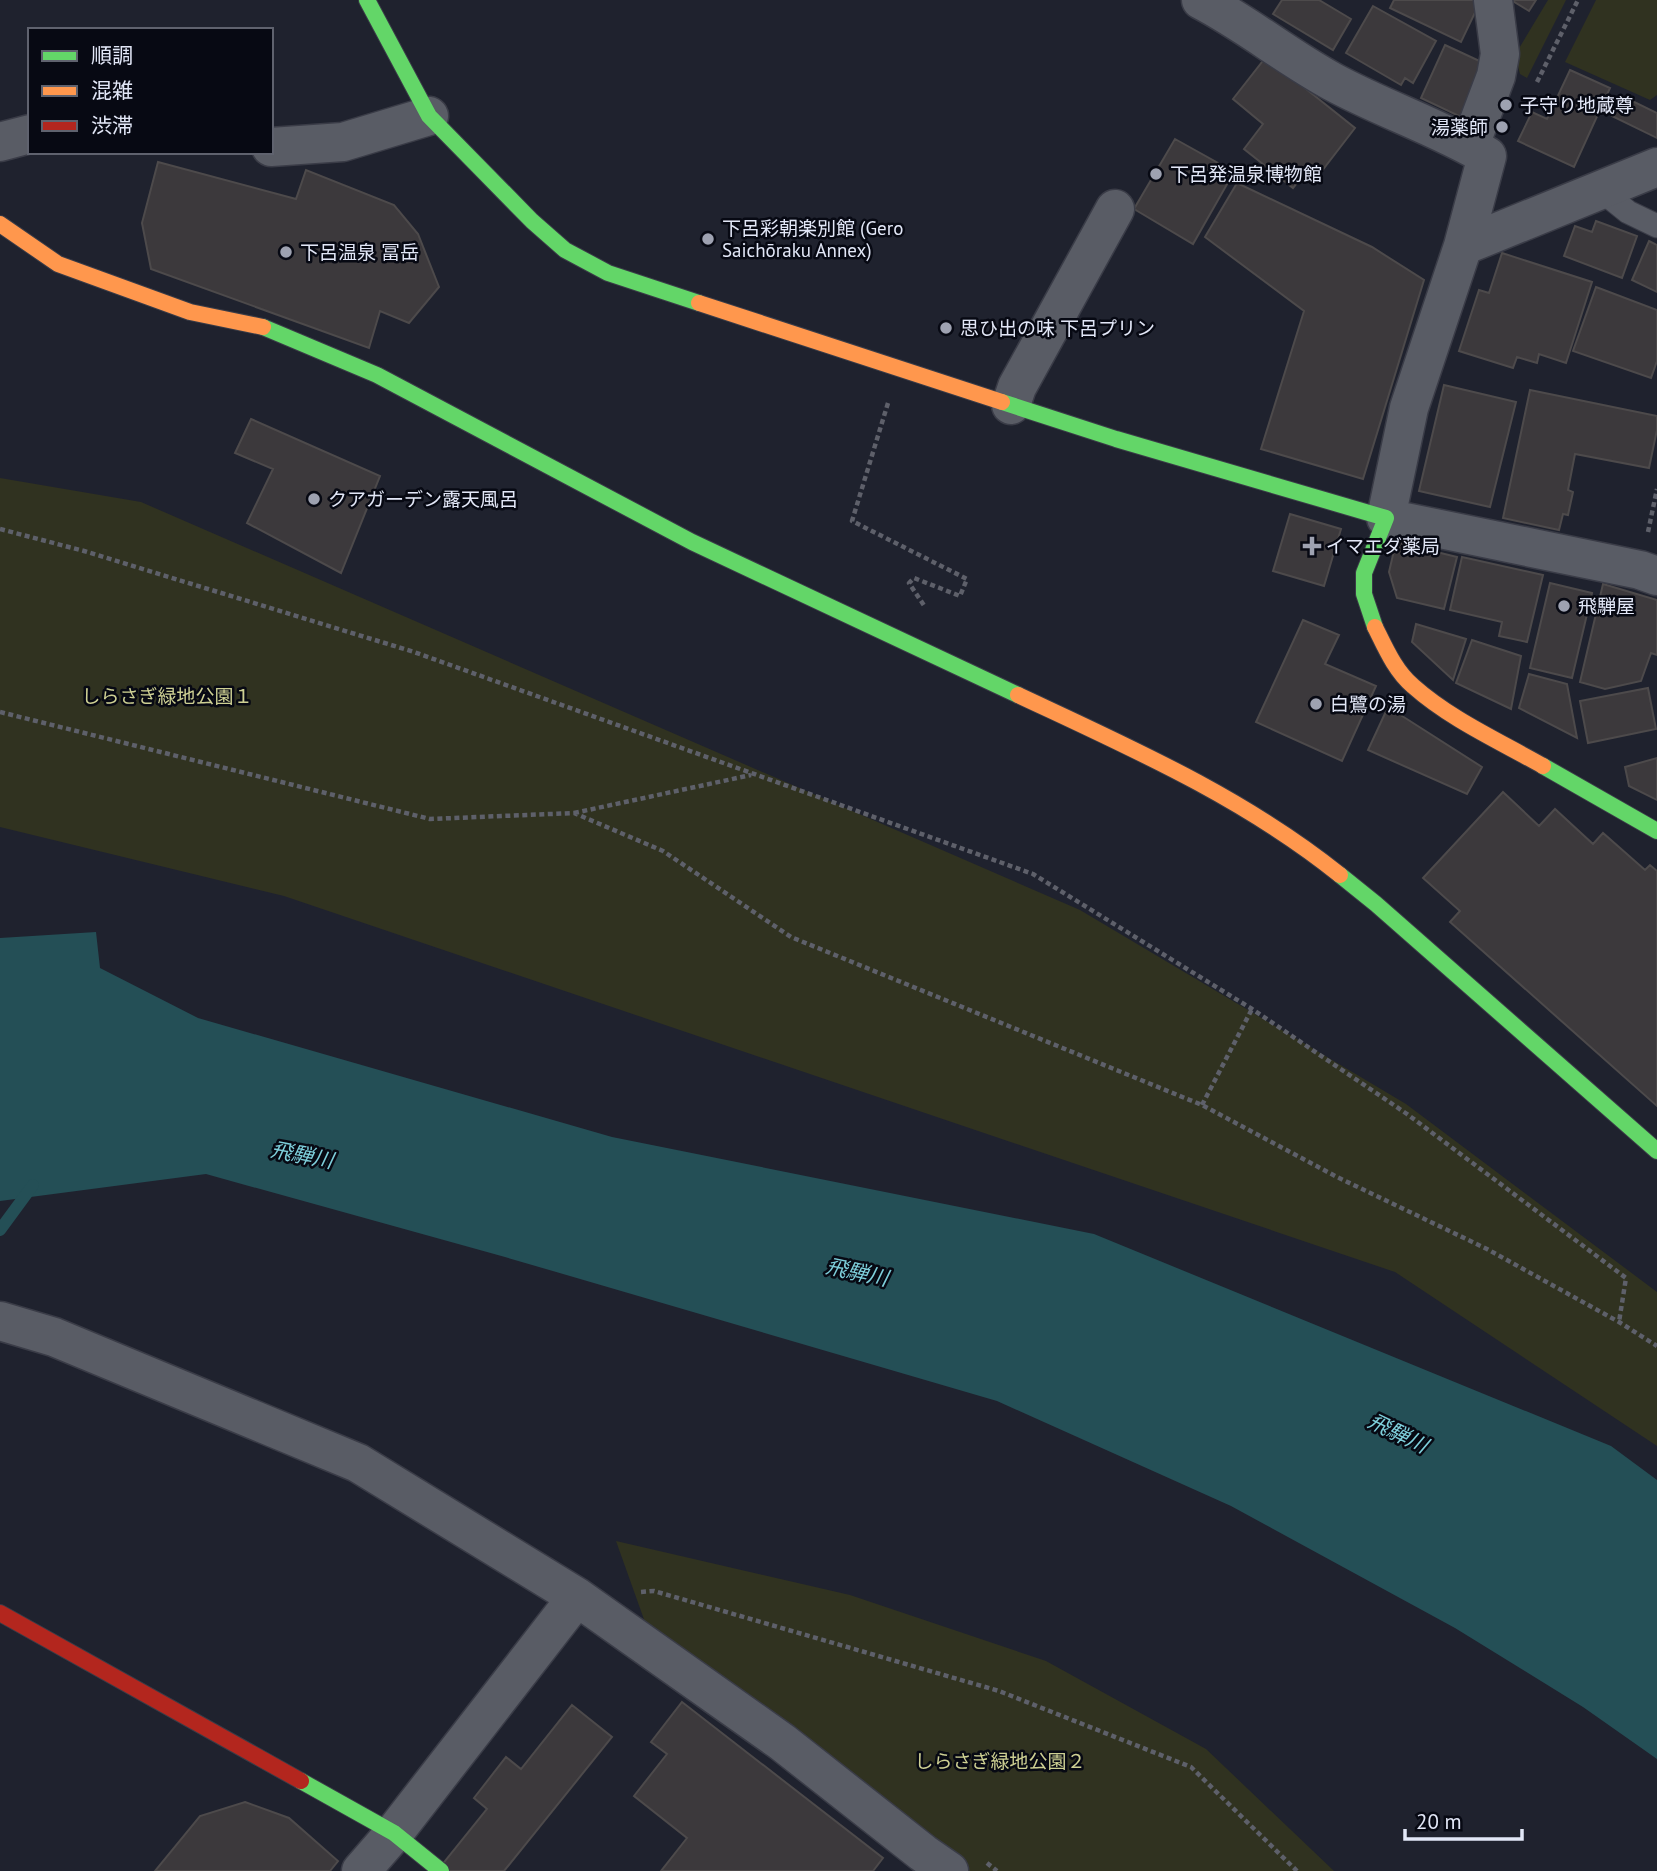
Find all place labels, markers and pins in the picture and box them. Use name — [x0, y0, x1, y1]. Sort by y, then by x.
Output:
place label: 子守り地蔵尊 — [1520, 93, 1634, 117]
marker: 子守り地蔵尊 — [1498, 97, 1514, 113]
place label: 湯薬師 — [1431, 115, 1488, 139]
marker: 湯薬師 — [1494, 119, 1510, 135]
place label: 下呂発温泉博物館 — [1170, 162, 1322, 186]
marker: 下呂発温泉博物館 — [1148, 166, 1164, 182]
place label: 下呂彩朝楽別館 (Gero Saichōraku Annex) — [722, 216, 903, 262]
marker: 下呂彩朝楽別館 (Gero Saichōraku Annex) — [700, 231, 716, 247]
place label: 下呂温泉 冨岳 — [300, 240, 419, 264]
marker: 下呂温泉 冨岳 — [278, 244, 294, 260]
place label: 思ひ出の味 下呂プリン — [960, 316, 1155, 340]
marker: 思ひ出の味 下呂プリン — [938, 320, 954, 336]
place label: クアガーデン露天風呂 — [328, 487, 518, 511]
marker: クアガーデン露天風呂 — [306, 491, 322, 507]
place label: イマエダ薬局 — [1326, 534, 1440, 558]
marker: イマエダ薬局 — [1304, 538, 1320, 554]
place label: 飛騨屋 — [1578, 594, 1635, 618]
marker: 飛騨屋 — [1556, 598, 1572, 614]
place label: 白鷺の湯 — [1330, 692, 1406, 716]
marker: 白鷺の湯 — [1308, 696, 1324, 712]

